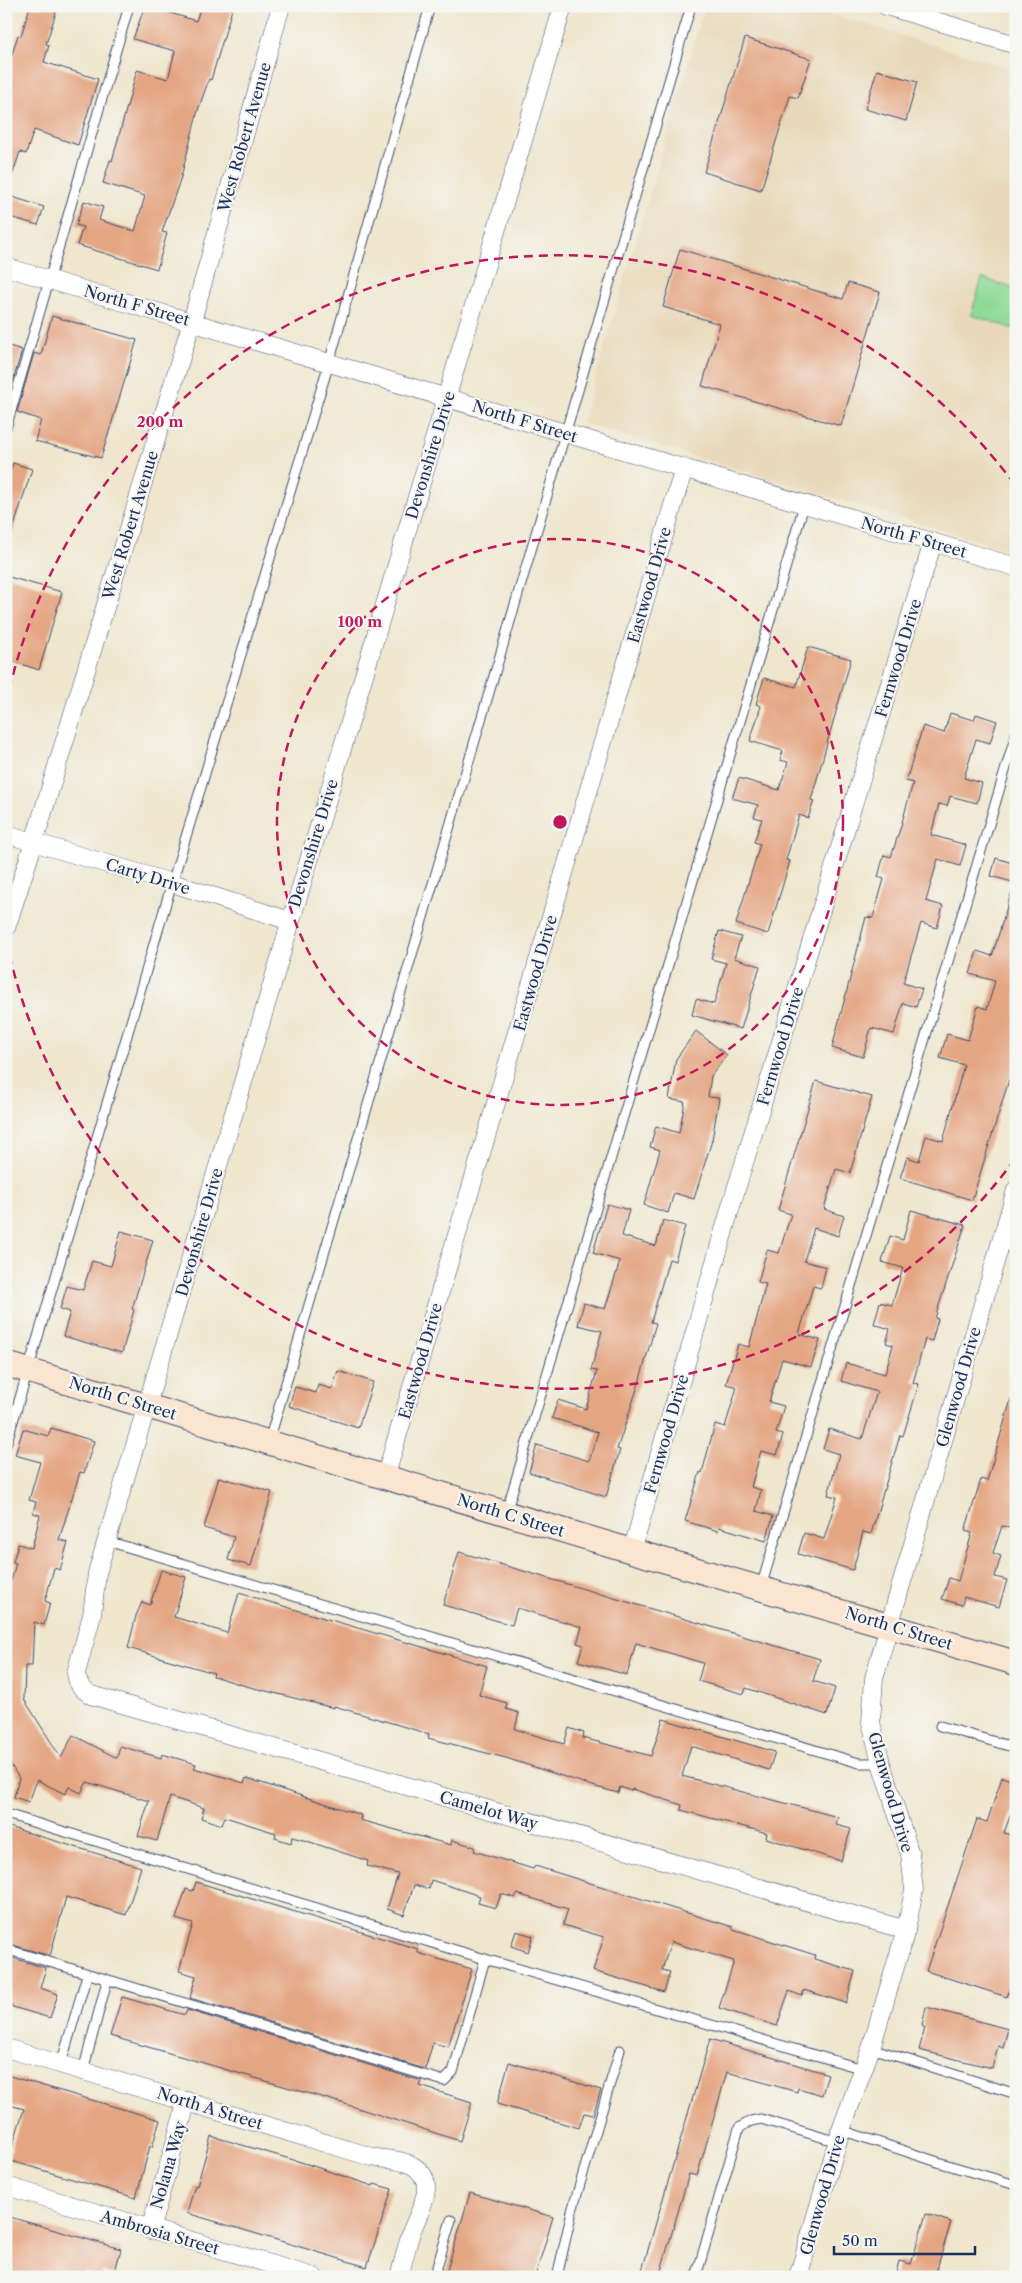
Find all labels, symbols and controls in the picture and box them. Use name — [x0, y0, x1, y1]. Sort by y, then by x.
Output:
street label: West Robert Avenue — [213, 60, 275, 215]
street label: North F Street — [82, 280, 192, 330]
street label: Devonshire Drive — [401, 389, 459, 521]
street label: North F Street — [470, 396, 580, 447]
text: 200 m — [137, 412, 183, 431]
street label: West Robert Avenue — [98, 448, 162, 603]
street label: North F Street — [859, 512, 969, 562]
street label: Eastwood Drive — [623, 525, 675, 645]
street label: Fernwood Drive — [870, 596, 926, 720]
text: 100 m — [338, 612, 382, 631]
street label: Devonshire Drive — [284, 777, 342, 909]
centre of rings — [551, 813, 569, 831]
street label: Carty Drive — [103, 854, 193, 898]
street label: Eastwood Drive — [509, 913, 561, 1033]
street label: Fernwood Drive — [752, 984, 808, 1108]
street label: Devonshire Drive — [171, 1165, 227, 1299]
street label: Eastwood Drive — [394, 1301, 446, 1421]
street label: Glenwood Drive — [931, 1325, 985, 1449]
street label: North C Street — [67, 1372, 179, 1424]
street label: Fernwood Drive — [639, 1372, 693, 1496]
street label: North C Street — [455, 1489, 567, 1541]
street label: North C Street — [843, 1602, 955, 1654]
street label: Glenwood Drive — [864, 1730, 918, 1854]
street label: Camelot Way — [437, 1786, 542, 1834]
street label: North A Street — [155, 2082, 266, 2134]
street label: Nolana Way — [146, 2118, 190, 2211]
street label: Glenwood Drive — [795, 2133, 849, 2257]
street label: Ambrosia Street — [97, 2205, 222, 2259]
scale bar — [834, 2223, 976, 2255]
text: 50 m — [842, 2231, 878, 2250]

